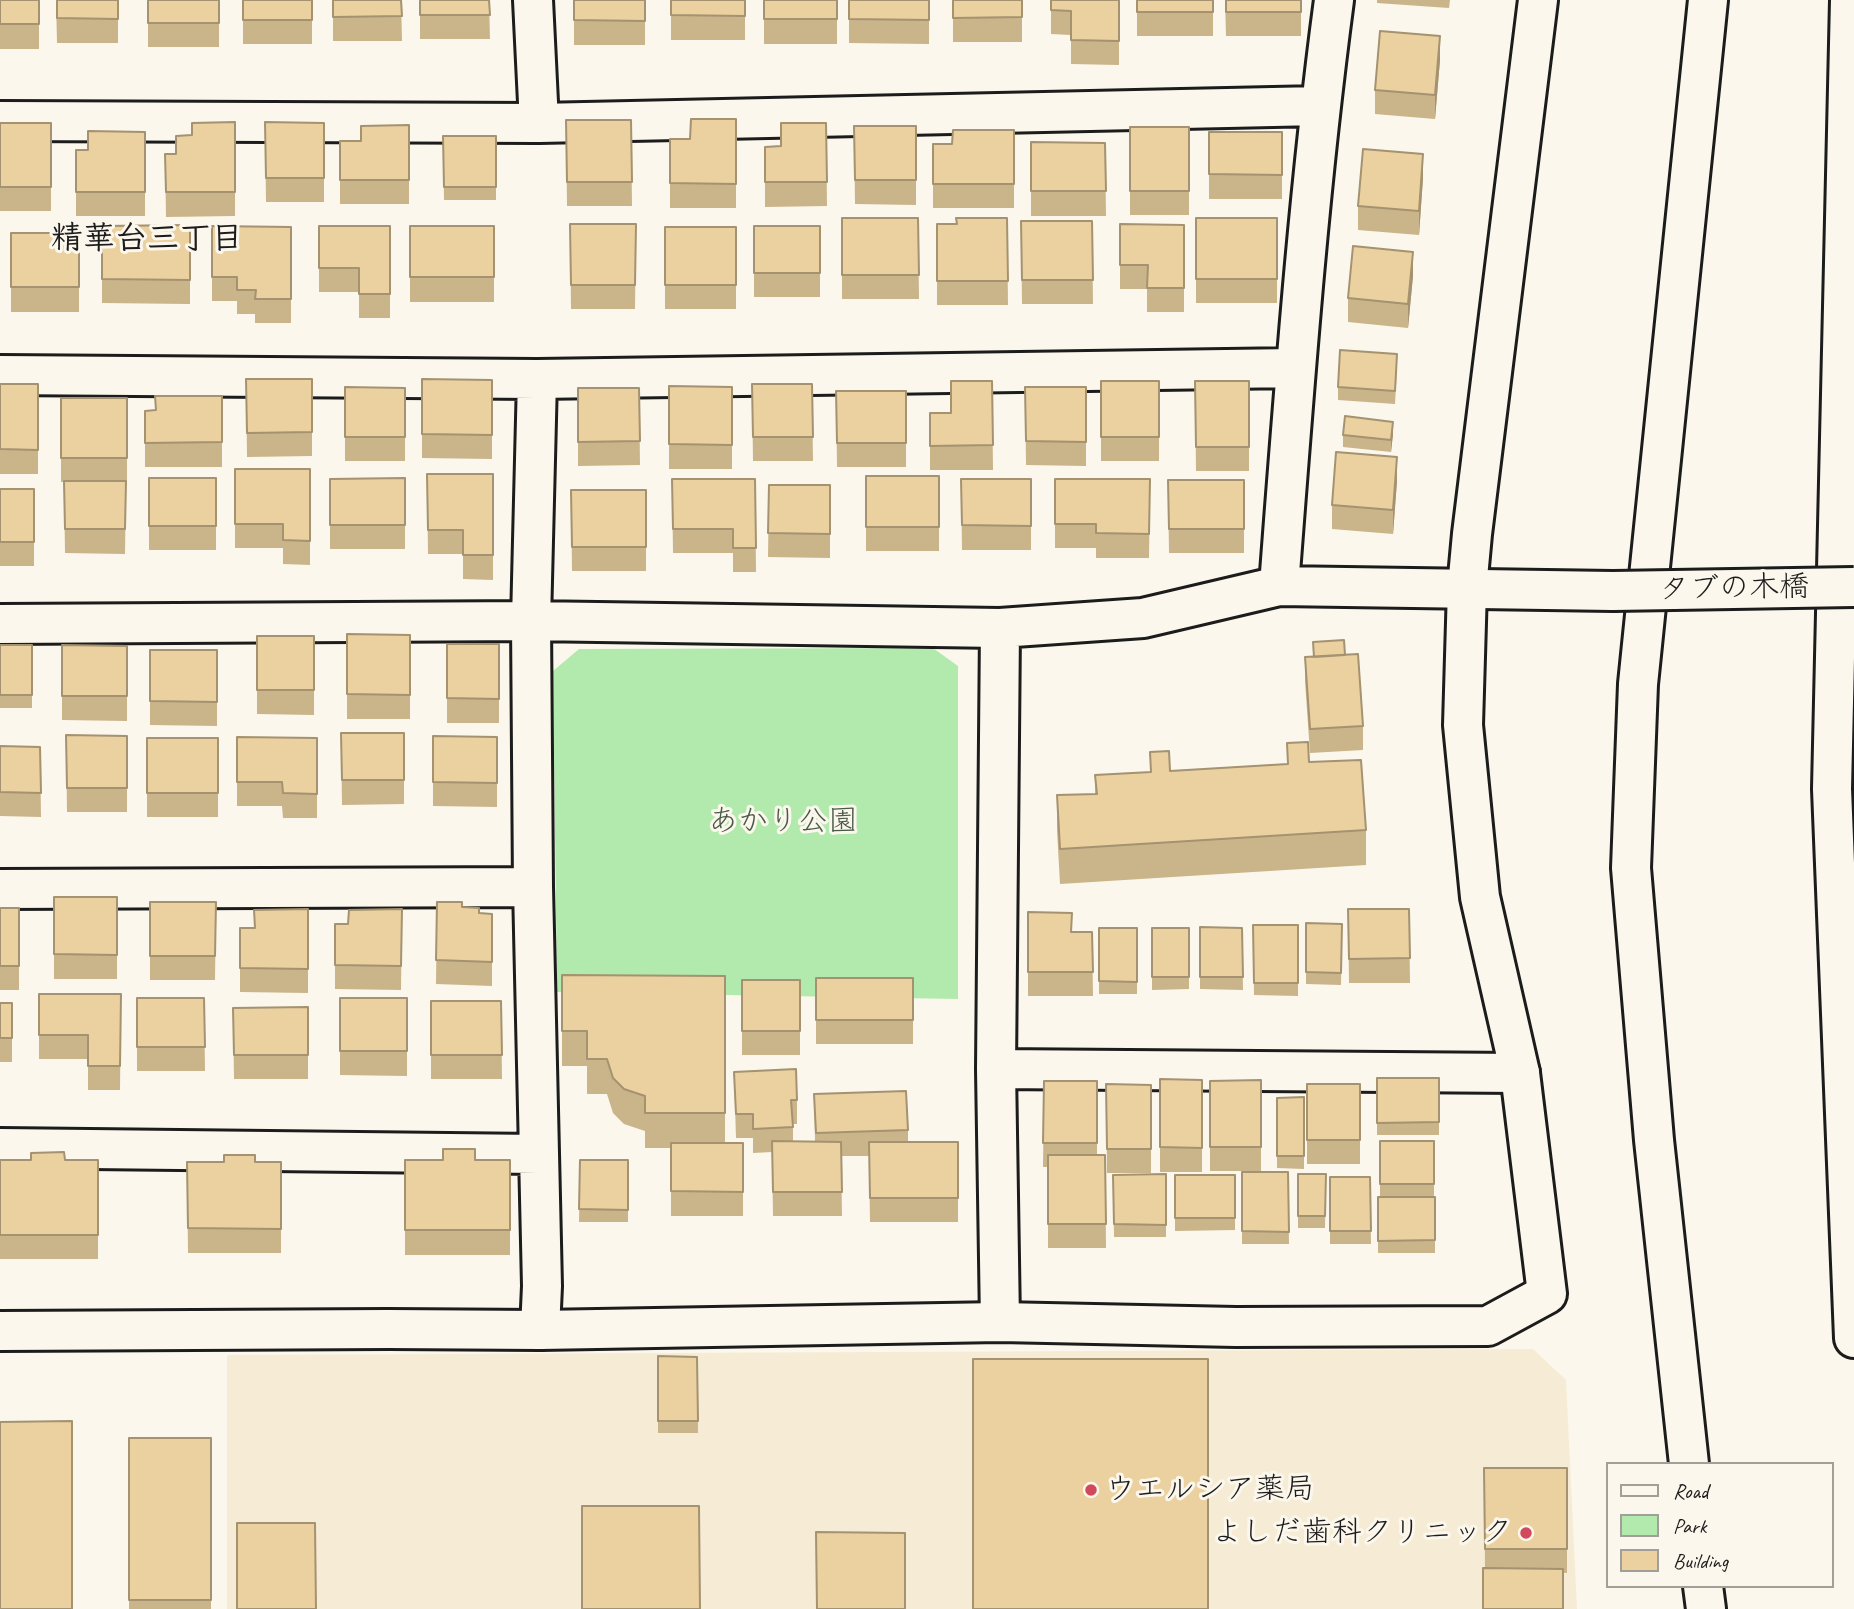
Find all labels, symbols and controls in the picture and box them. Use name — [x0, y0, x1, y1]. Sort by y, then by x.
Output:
district label: 精華台三丁目 — [51, 221, 243, 259]
street label: タブの木橋 — [1659, 570, 1809, 608]
park label: あかり公園 — [708, 804, 858, 840]
legend — [1605, 1462, 1833, 1588]
place label: ウエルシア薬局 — [1105, 1472, 1315, 1508]
text: Road — [1673, 1478, 1708, 1504]
marker: ウエルシア薬局 — [1083, 1482, 1099, 1498]
text: Park — [1673, 1513, 1706, 1539]
place label: よしだ歯科クリニック — [1212, 1515, 1512, 1551]
marker: よしだ歯科クリニック — [1518, 1525, 1534, 1541]
text: Building — [1673, 1548, 1728, 1574]

